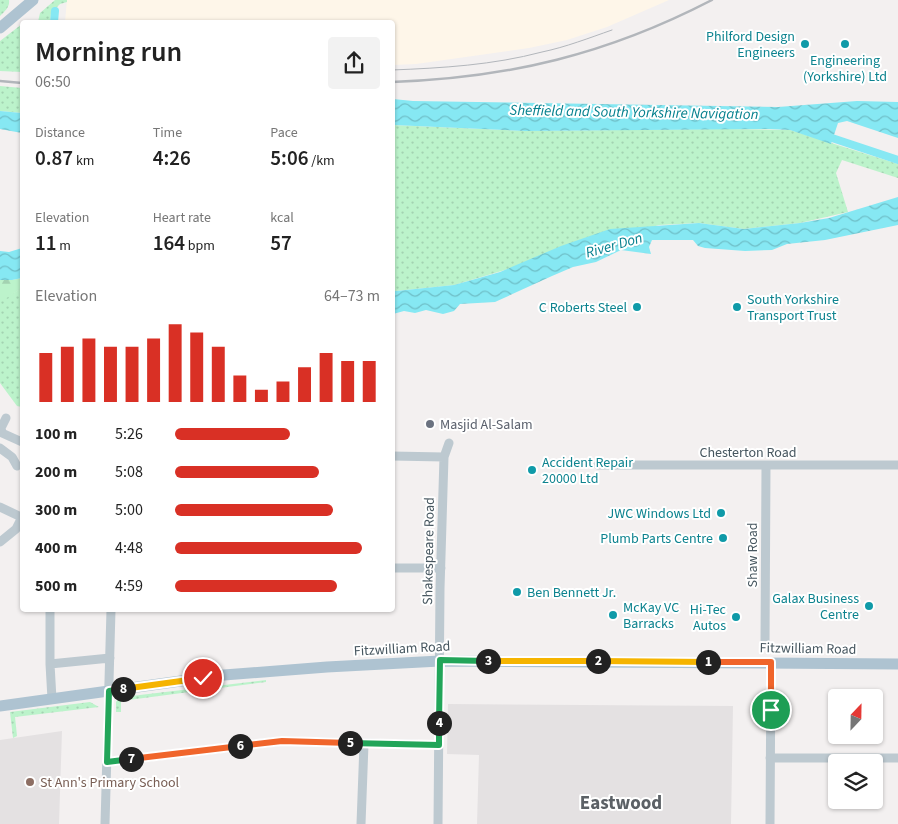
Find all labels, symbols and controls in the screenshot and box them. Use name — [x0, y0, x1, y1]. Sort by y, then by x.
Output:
place label: Philford Design Engineers — [706, 27, 795, 63]
text: Morning run — [35, 32, 182, 72]
button: share — [328, 37, 380, 89]
marker: Philford Design Engineers — [799, 38, 811, 50]
marker: Engineering (Yorkshire) Ltd — [839, 38, 851, 50]
place label: Engineering (Yorkshire) Ltd — [803, 51, 887, 87]
text: 06:50 — [35, 71, 71, 93]
water label: Sheffield and South Yorkshire Navigation — [509, 100, 759, 125]
text: Distance — [35, 123, 85, 143]
text: Time — [153, 123, 182, 143]
text: Pace — [270, 123, 298, 143]
text: 0.87 — [35, 143, 73, 173]
text: 4:26 — [153, 143, 191, 173]
text: 5:06 — [270, 143, 308, 173]
text: km — [73, 151, 94, 171]
text: /km — [308, 151, 335, 171]
text: Elevation — [35, 208, 90, 228]
text: Heart rate — [153, 208, 211, 228]
text: kcal — [270, 208, 294, 228]
water label: River Don — [583, 227, 645, 264]
text: 11 — [35, 228, 57, 258]
text: 164 — [153, 228, 185, 258]
text: 57 — [270, 228, 292, 258]
text: m — [57, 236, 71, 256]
text: bpm — [185, 236, 215, 256]
text: Elevation — [35, 285, 97, 307]
text: 64–73 m — [324, 285, 380, 307]
place label: South Yorkshire Transport Trust — [747, 290, 839, 326]
place label: C Roberts Steel — [539, 298, 627, 318]
marker: C Roberts Steel — [631, 301, 643, 313]
marker: South Yorkshire Transport Trust — [731, 301, 743, 313]
place label: Masjid Al-Salam — [440, 415, 533, 435]
marker: Masjid Al-Salam — [424, 418, 436, 430]
text: 100 m — [35, 423, 77, 445]
text: 5:26 — [115, 423, 143, 445]
street label: Chesterton Road — [699, 443, 797, 463]
place label: Accident Repair 20000 Ltd — [542, 453, 633, 489]
text: 200 m — [35, 461, 77, 483]
text: 5:08 — [115, 461, 143, 483]
marker: Accident Repair 20000 Ltd — [526, 464, 538, 476]
street label: Shakespeare Road — [418, 497, 440, 605]
text: 300 m — [35, 499, 77, 521]
text: 5:00 — [115, 499, 143, 521]
place label: JWC Windows Ltd — [608, 504, 711, 524]
marker: JWC Windows Ltd — [715, 507, 727, 519]
street label: Shaw Road — [743, 522, 763, 588]
place label: Plumb Parts Centre — [600, 529, 713, 549]
marker: Plumb Parts Centre — [717, 532, 729, 544]
text: 400 m — [35, 537, 77, 559]
text: 4:48 — [115, 537, 143, 559]
text: 500 m — [35, 575, 77, 597]
text: 4:59 — [115, 575, 143, 597]
place label: Ben Bennett Jr. — [527, 583, 616, 603]
marker: Ben Bennett Jr. — [511, 586, 523, 598]
place label: Galax Business Centre — [772, 589, 859, 625]
place label: McKay VC Barracks — [623, 598, 679, 634]
place label: Hi-Tec Autos — [690, 600, 727, 636]
marker: Galax Business Centre — [863, 600, 875, 612]
marker: McKay VC Barracks — [607, 609, 619, 621]
marker: Hi-Tec Autos — [730, 611, 742, 623]
street label: Fitzwilliam Road — [353, 636, 451, 662]
street label: Fitzwilliam Road — [759, 638, 856, 660]
pin: 3 — [476, 648, 500, 674]
pin: 2 — [586, 648, 610, 674]
pin: 1 — [696, 650, 720, 674]
text: 3 — [485, 651, 492, 671]
text: 2 — [595, 651, 602, 671]
text: 1 — [705, 652, 712, 672]
pin — [182, 657, 224, 699]
icon: check — [189, 664, 217, 692]
pin: 8 — [110, 676, 136, 702]
text: 8 — [120, 679, 127, 699]
pin — [750, 689, 792, 731]
north arrow — [828, 689, 882, 744]
map controls — [828, 689, 883, 809]
icon: arrive — [757, 696, 785, 724]
pin: 4 — [426, 710, 452, 736]
text: 4 — [436, 713, 443, 733]
pin: 5 — [338, 730, 362, 756]
text: 5 — [347, 733, 354, 753]
pin: 6 — [228, 734, 252, 758]
text: 6 — [237, 736, 244, 756]
pin: 7 — [118, 746, 144, 772]
text: 7 — [128, 749, 135, 769]
button: layers — [828, 754, 883, 809]
place label: St Ann's Primary School — [40, 773, 180, 793]
marker: St Ann's Primary School — [24, 776, 36, 788]
district label: Eastwood — [580, 790, 662, 817]

